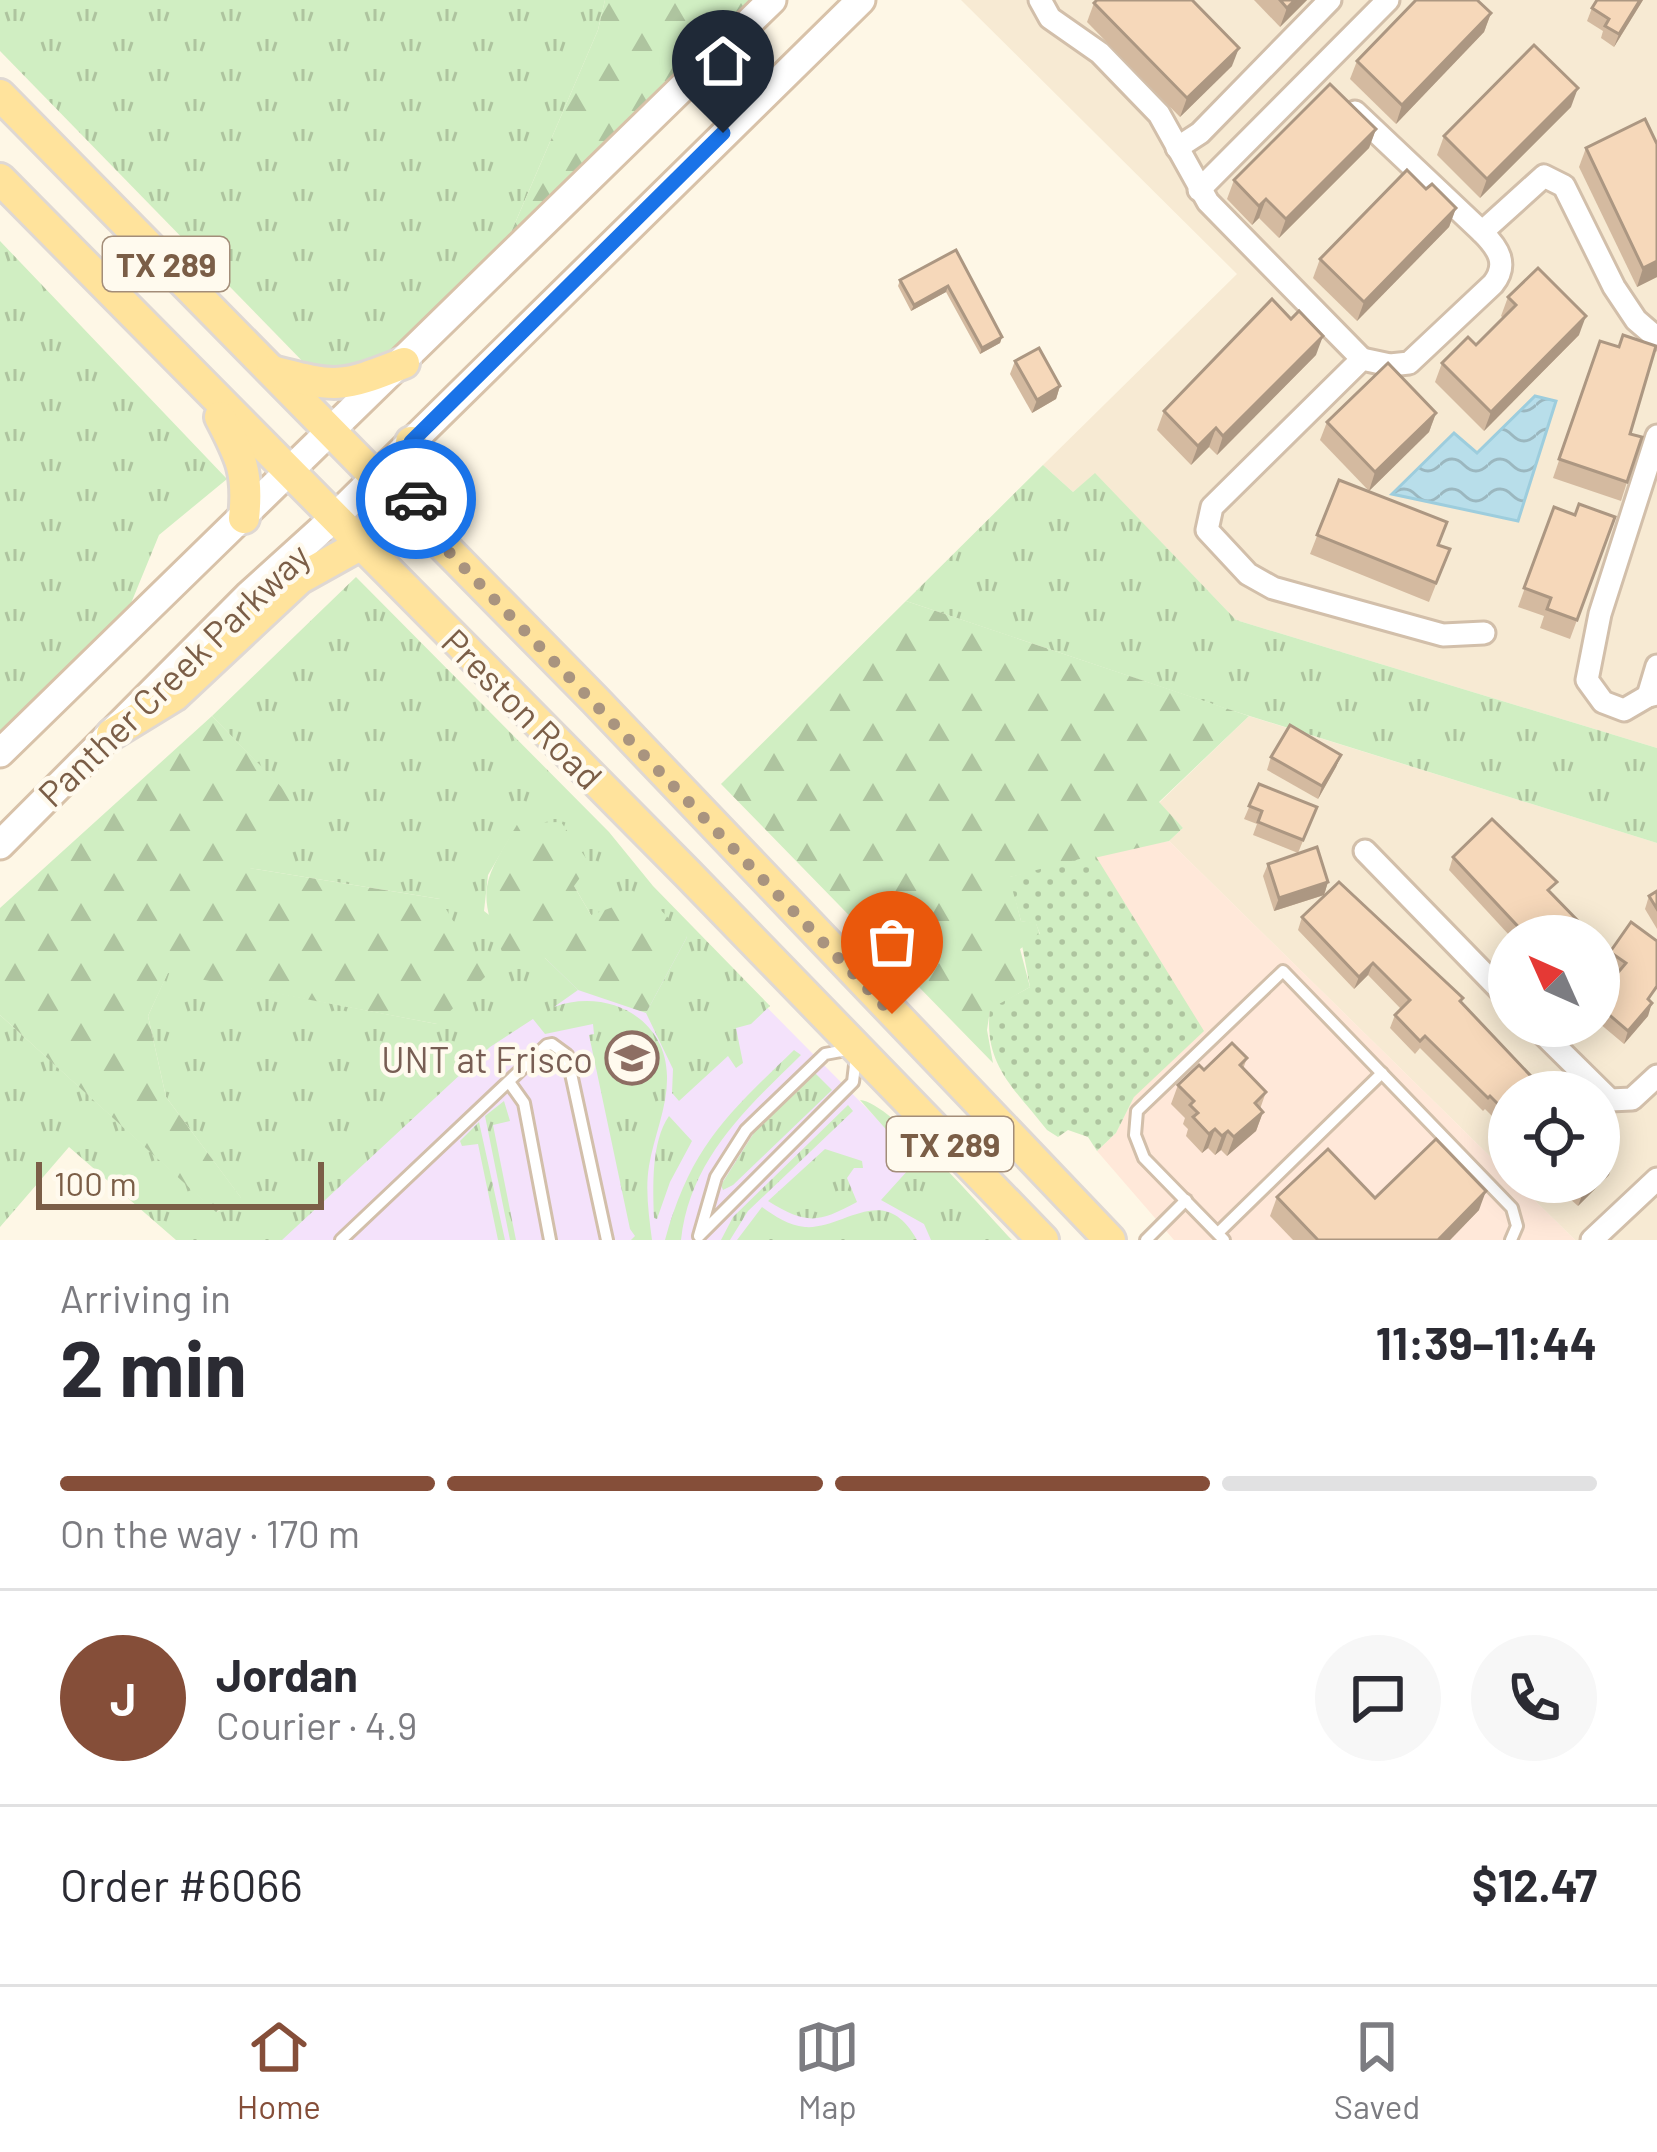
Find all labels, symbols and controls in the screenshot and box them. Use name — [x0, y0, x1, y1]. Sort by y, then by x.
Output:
pin — [672, 10, 774, 133]
icon: home — [690, 28, 756, 94]
road number: TX 289 — [103, 237, 229, 291]
courier — [356, 439, 476, 559]
icon: car — [383, 466, 449, 532]
street label: Panther Creek Parkway — [29, 533, 317, 815]
street label: Preston Road — [434, 619, 612, 797]
pin — [841, 891, 943, 1014]
icon: bag — [859, 909, 925, 975]
north arrow — [1488, 915, 1620, 1047]
map controls — [1488, 915, 1620, 1203]
school or university icon: UNT at Frisco — [604, 1030, 660, 1086]
place label: UNT at Frisco — [381, 1037, 593, 1080]
button: locate — [1488, 1071, 1620, 1203]
road number: TX 289 — [887, 1117, 1013, 1171]
scale bar — [36, 1156, 324, 1209]
text: 100 m — [54, 1163, 137, 1203]
text: Arriving in — [60, 1274, 231, 1321]
text: 11:39–11:44 — [1376, 1315, 1597, 1369]
text: 2 min — [60, 1319, 247, 1413]
text: On the way · 170 m — [60, 1509, 360, 1556]
button: chat — [1315, 1635, 1441, 1761]
button: phone — [1471, 1635, 1597, 1761]
text: Jordan — [216, 1647, 358, 1701]
text: J — [110, 1671, 136, 1725]
text: Courier · 4.9 — [216, 1701, 417, 1748]
text: Order #6066 — [60, 1857, 303, 1911]
text: $12.47 — [1472, 1857, 1597, 1911]
tab: Home — [237, 2014, 321, 2126]
tab: Map — [794, 2014, 860, 2126]
tab: Saved — [1334, 2014, 1420, 2126]

